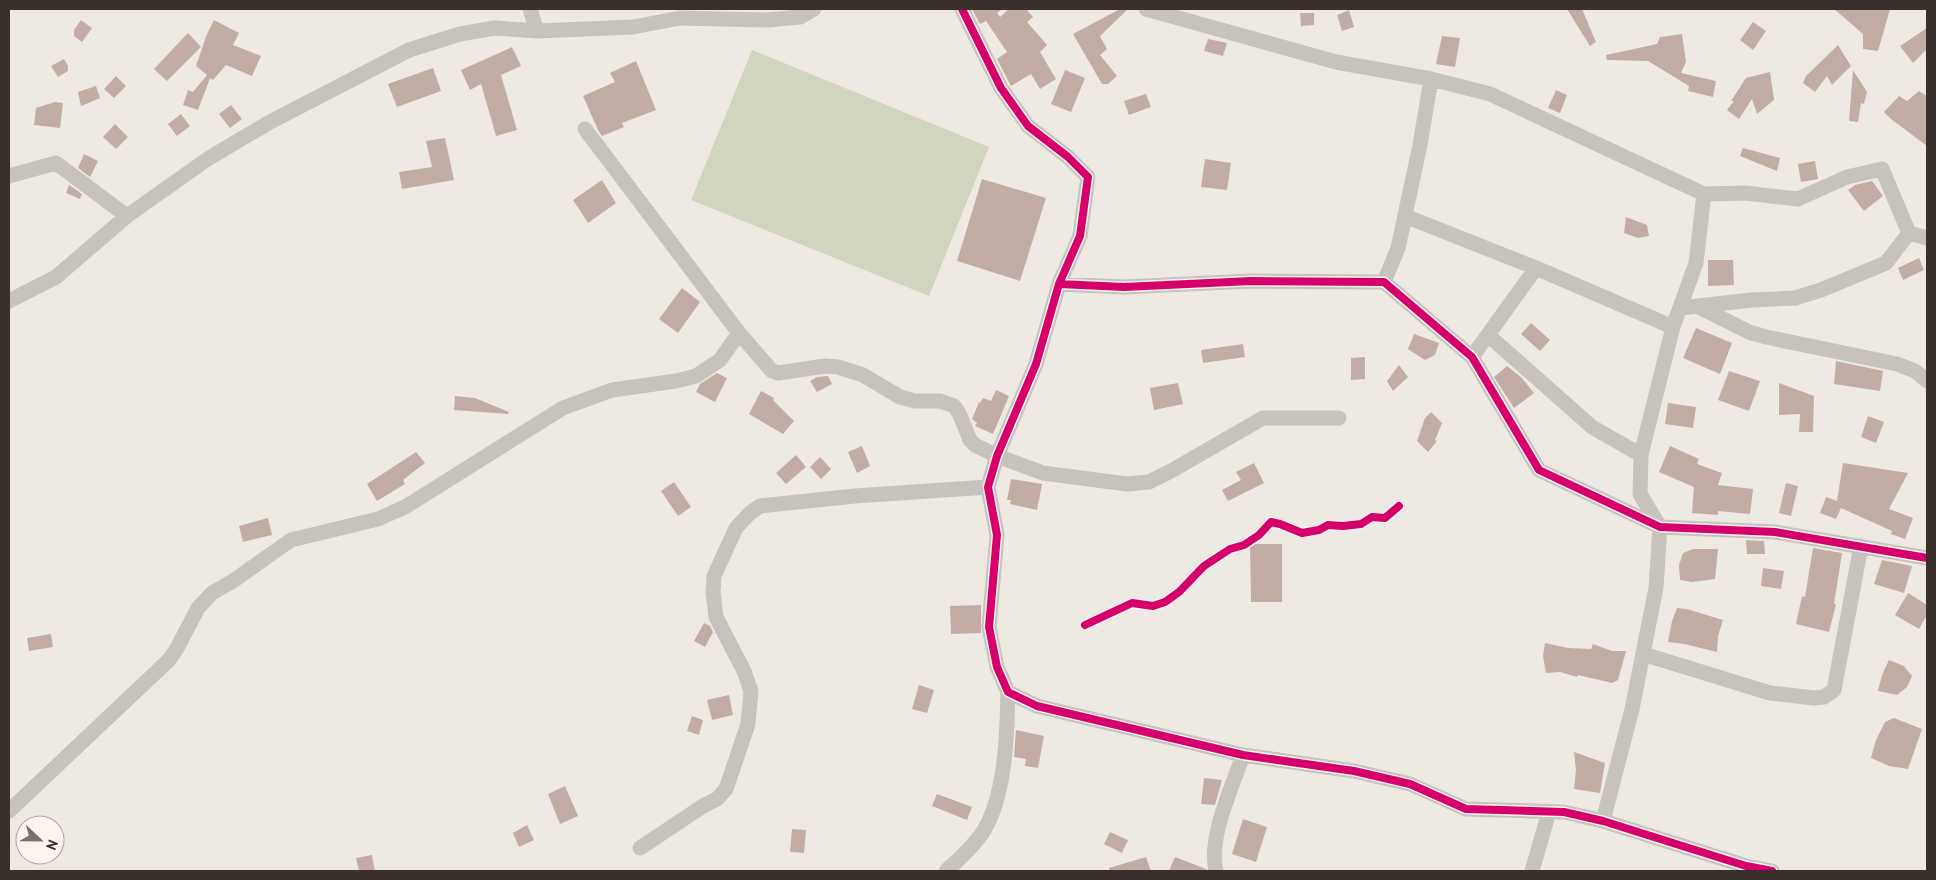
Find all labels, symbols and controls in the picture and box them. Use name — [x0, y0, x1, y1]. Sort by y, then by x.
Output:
north arrow — [15, 815, 65, 865]
text: N — [42, 837, 62, 853]

